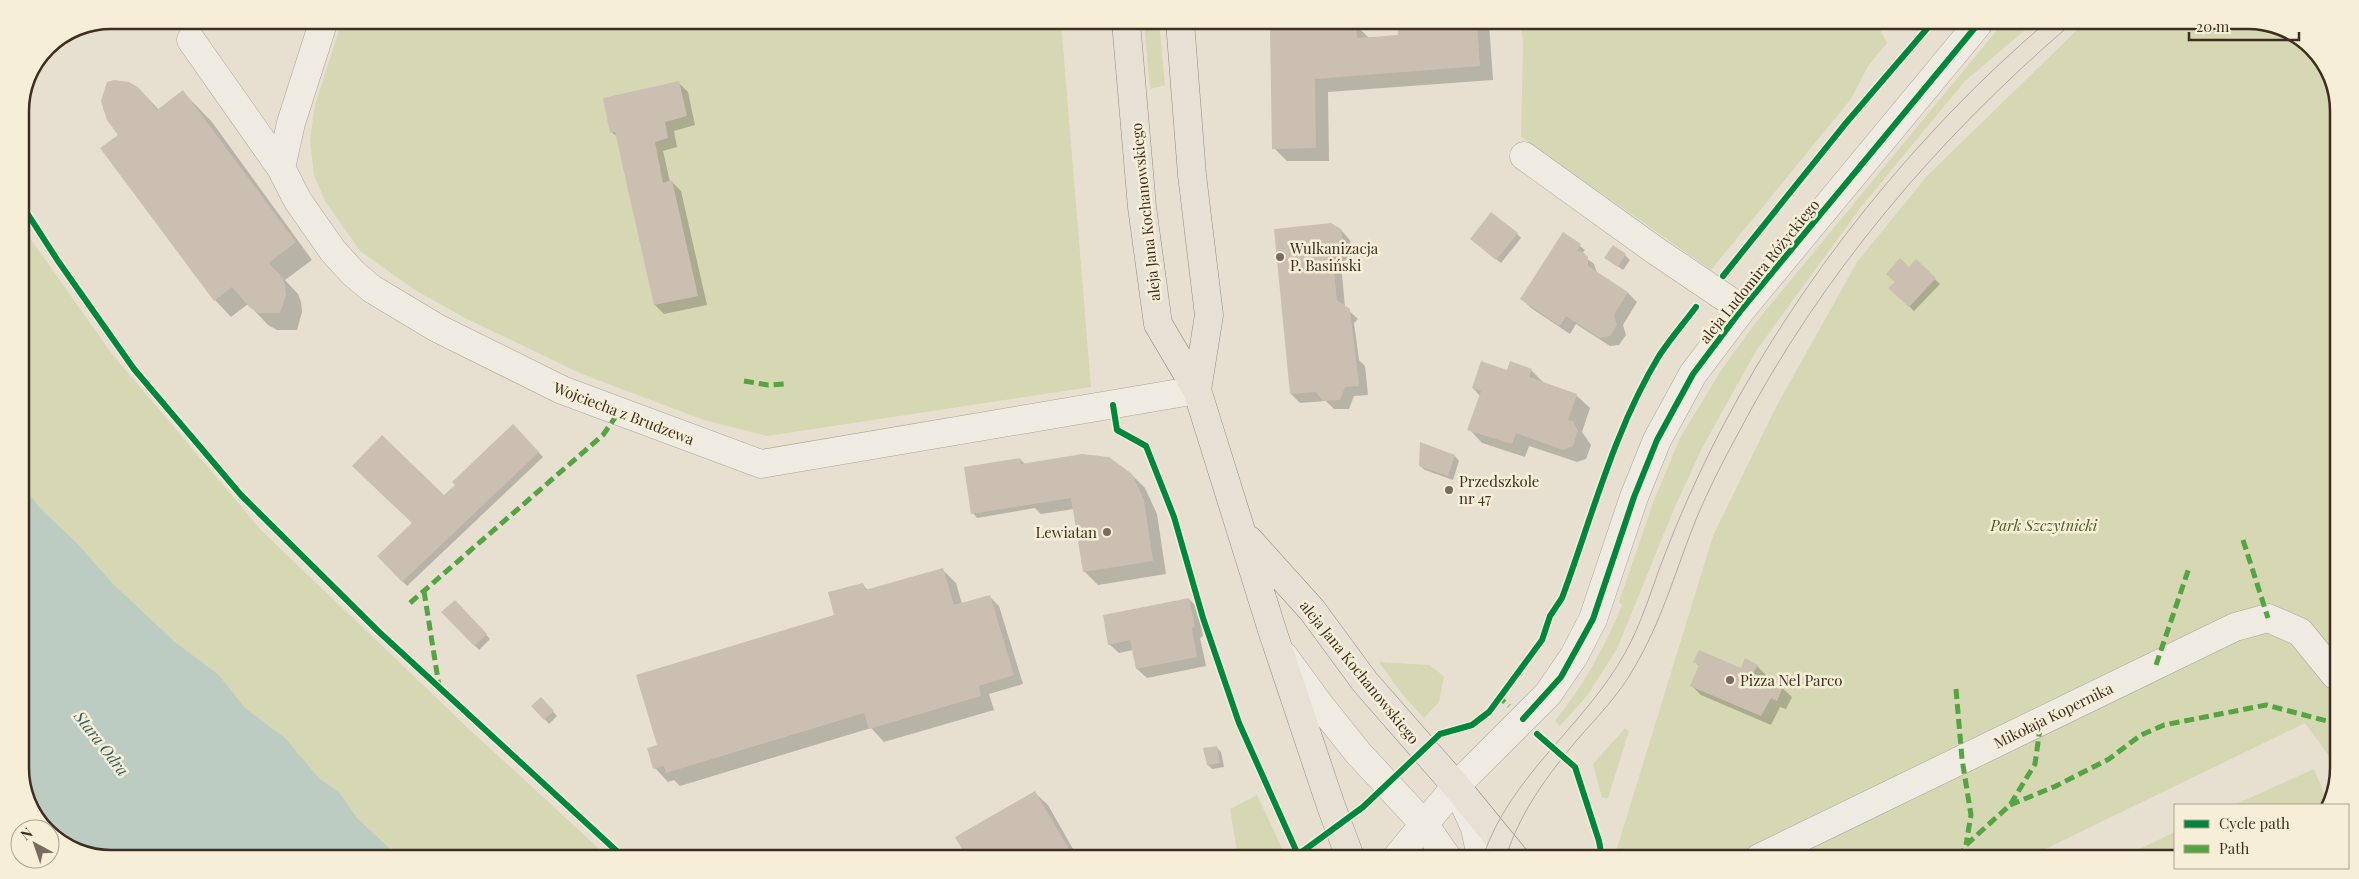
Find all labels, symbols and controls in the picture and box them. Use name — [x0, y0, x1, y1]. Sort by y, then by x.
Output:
scale bar — [2189, 10, 2299, 42]
text: 20 m — [2196, 16, 2230, 36]
street label: aleja Jana Kochanowskiego — [1126, 122, 1164, 302]
street label: aleja Ludomira Różyckiego — [1695, 195, 1823, 347]
place label: Wulkanizacja P. Basiński — [1289, 238, 1379, 275]
marker: Wulkanizacja P. Basiński — [1274, 251, 1286, 263]
street label: Wojciecha z Brudzewa — [550, 377, 698, 449]
place label: Przedszkole nr 47 — [1459, 471, 1539, 508]
marker: Przedszkole nr 47 — [1443, 484, 1455, 496]
park label: Park Szczytnicki — [1990, 515, 2098, 535]
place label: Lewiatan — [1035, 522, 1097, 542]
marker: Lewiatan — [1101, 526, 1113, 538]
street label: aleja Jana Kochanowskiego — [1296, 596, 1424, 748]
place label: Pizza Nel Parco — [1740, 670, 1842, 690]
marker: Pizza Nel Parco — [1724, 674, 1736, 686]
street label: Mikołaja Kopernika — [1990, 677, 2116, 753]
water label: Stara Odra — [69, 706, 134, 780]
legend — [2174, 804, 2349, 869]
text: Cycle path — [2219, 813, 2290, 833]
north arrow — [10, 819, 60, 869]
text: N — [16, 823, 36, 844]
text: Path — [2219, 838, 2249, 858]

